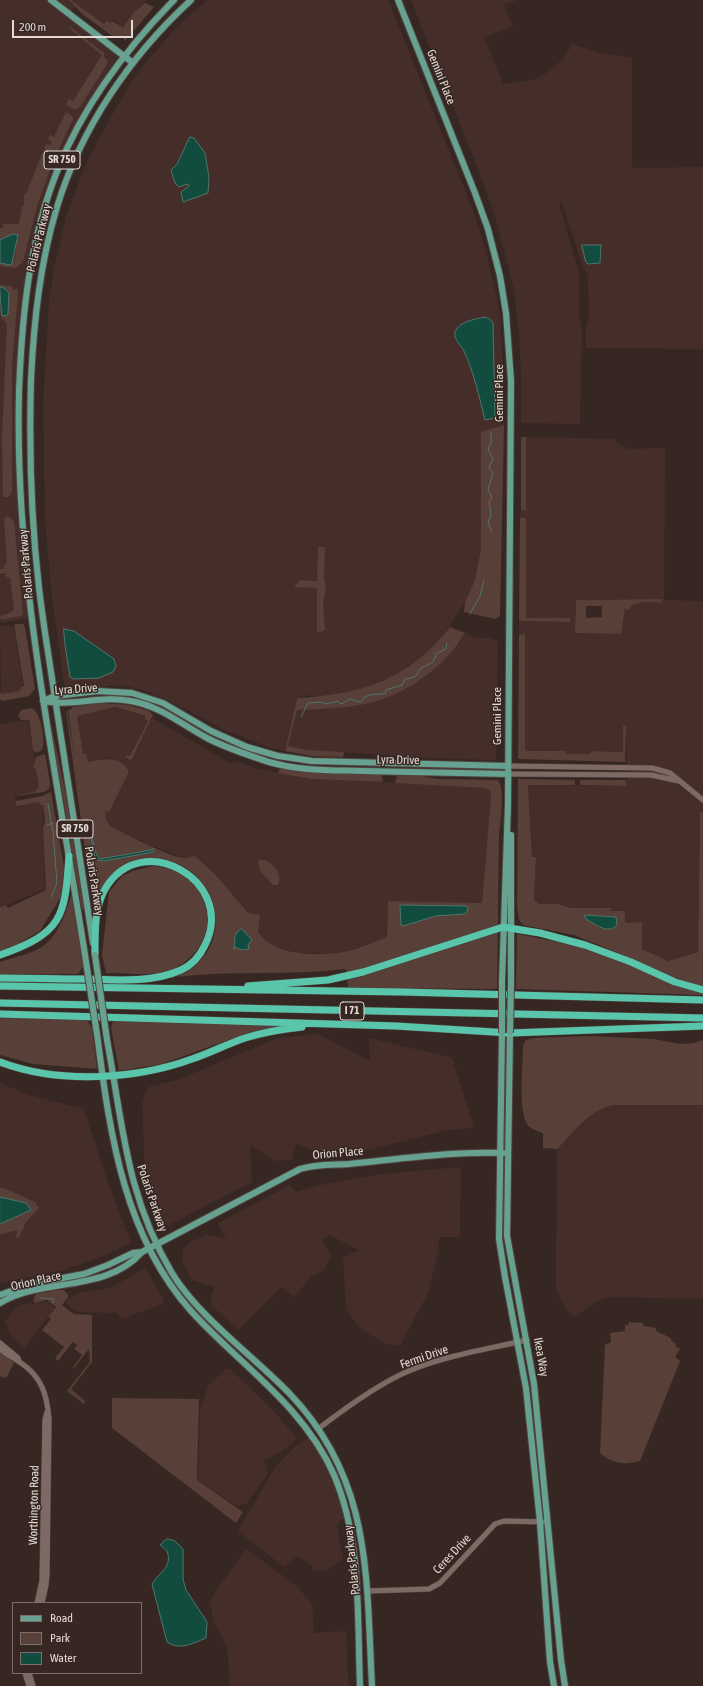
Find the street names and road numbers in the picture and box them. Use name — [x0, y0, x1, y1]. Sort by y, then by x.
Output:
street label: Gemini Place — [423, 47, 459, 107]
road number: SR 750 — [44, 151, 80, 169]
street label: Polaris Parkway — [24, 202, 54, 274]
street label: Gemini Place — [492, 364, 506, 422]
street label: Polaris Parkway — [16, 529, 36, 599]
street label: Lyra Drive — [54, 680, 98, 698]
street label: Gemini Place — [490, 687, 504, 745]
street label: Lyra Drive — [376, 752, 420, 768]
road number: SR 750 — [57, 820, 93, 838]
street label: Polaris Parkway — [81, 845, 107, 917]
road number: I 71 — [340, 1002, 364, 1020]
street label: Orion Place — [312, 1144, 364, 1162]
street label: Polaris Parkway — [134, 1163, 170, 1233]
street label: Orion Place — [10, 1268, 62, 1294]
street label: Ikea Way — [530, 1336, 552, 1378]
street label: Fermi Drive — [398, 1342, 450, 1372]
street label: Worthington Road — [26, 1465, 42, 1545]
street label: Polaris Parkway — [341, 1524, 363, 1596]
street label: Ceres Drive — [430, 1531, 474, 1577]

